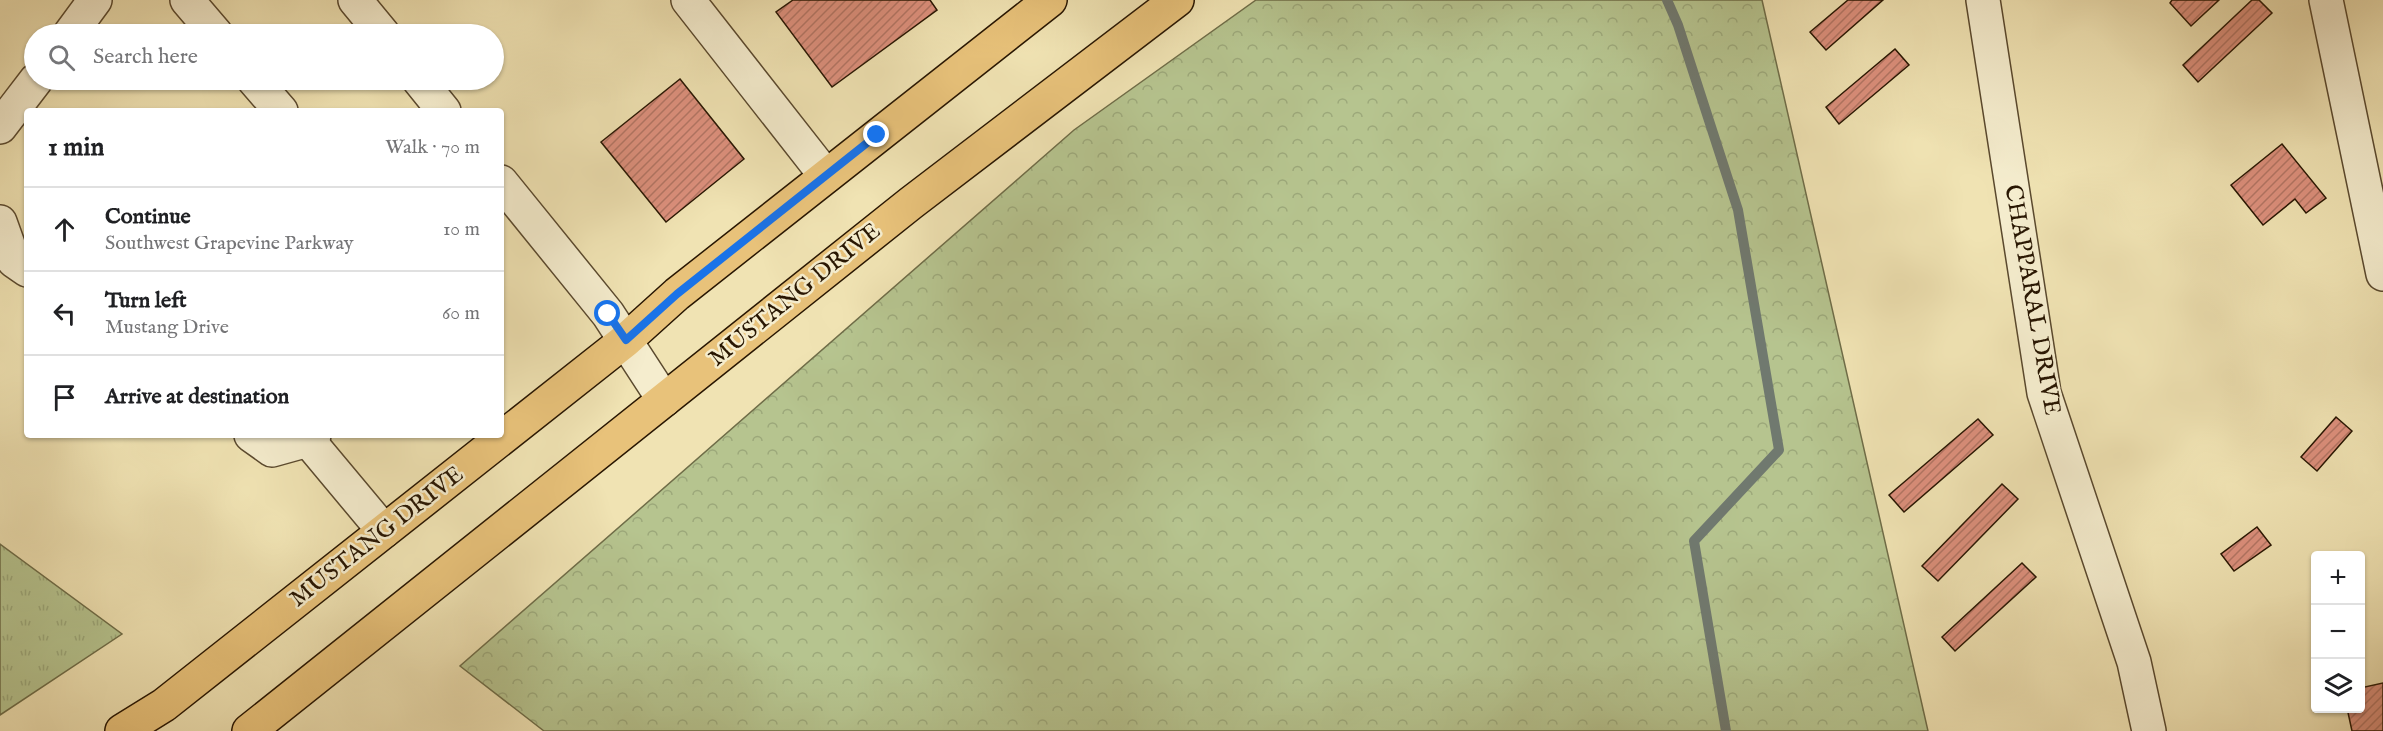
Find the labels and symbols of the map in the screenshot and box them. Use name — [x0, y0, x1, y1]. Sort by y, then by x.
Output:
route end — [863, 121, 889, 147]
street label: CHAPPARAL DRIVE — [1996, 182, 2068, 418]
street label: MUSTANG DRIVE — [703, 216, 887, 374]
route start — [594, 300, 620, 326]
street label: MUSTANG DRIVE — [284, 459, 470, 615]

